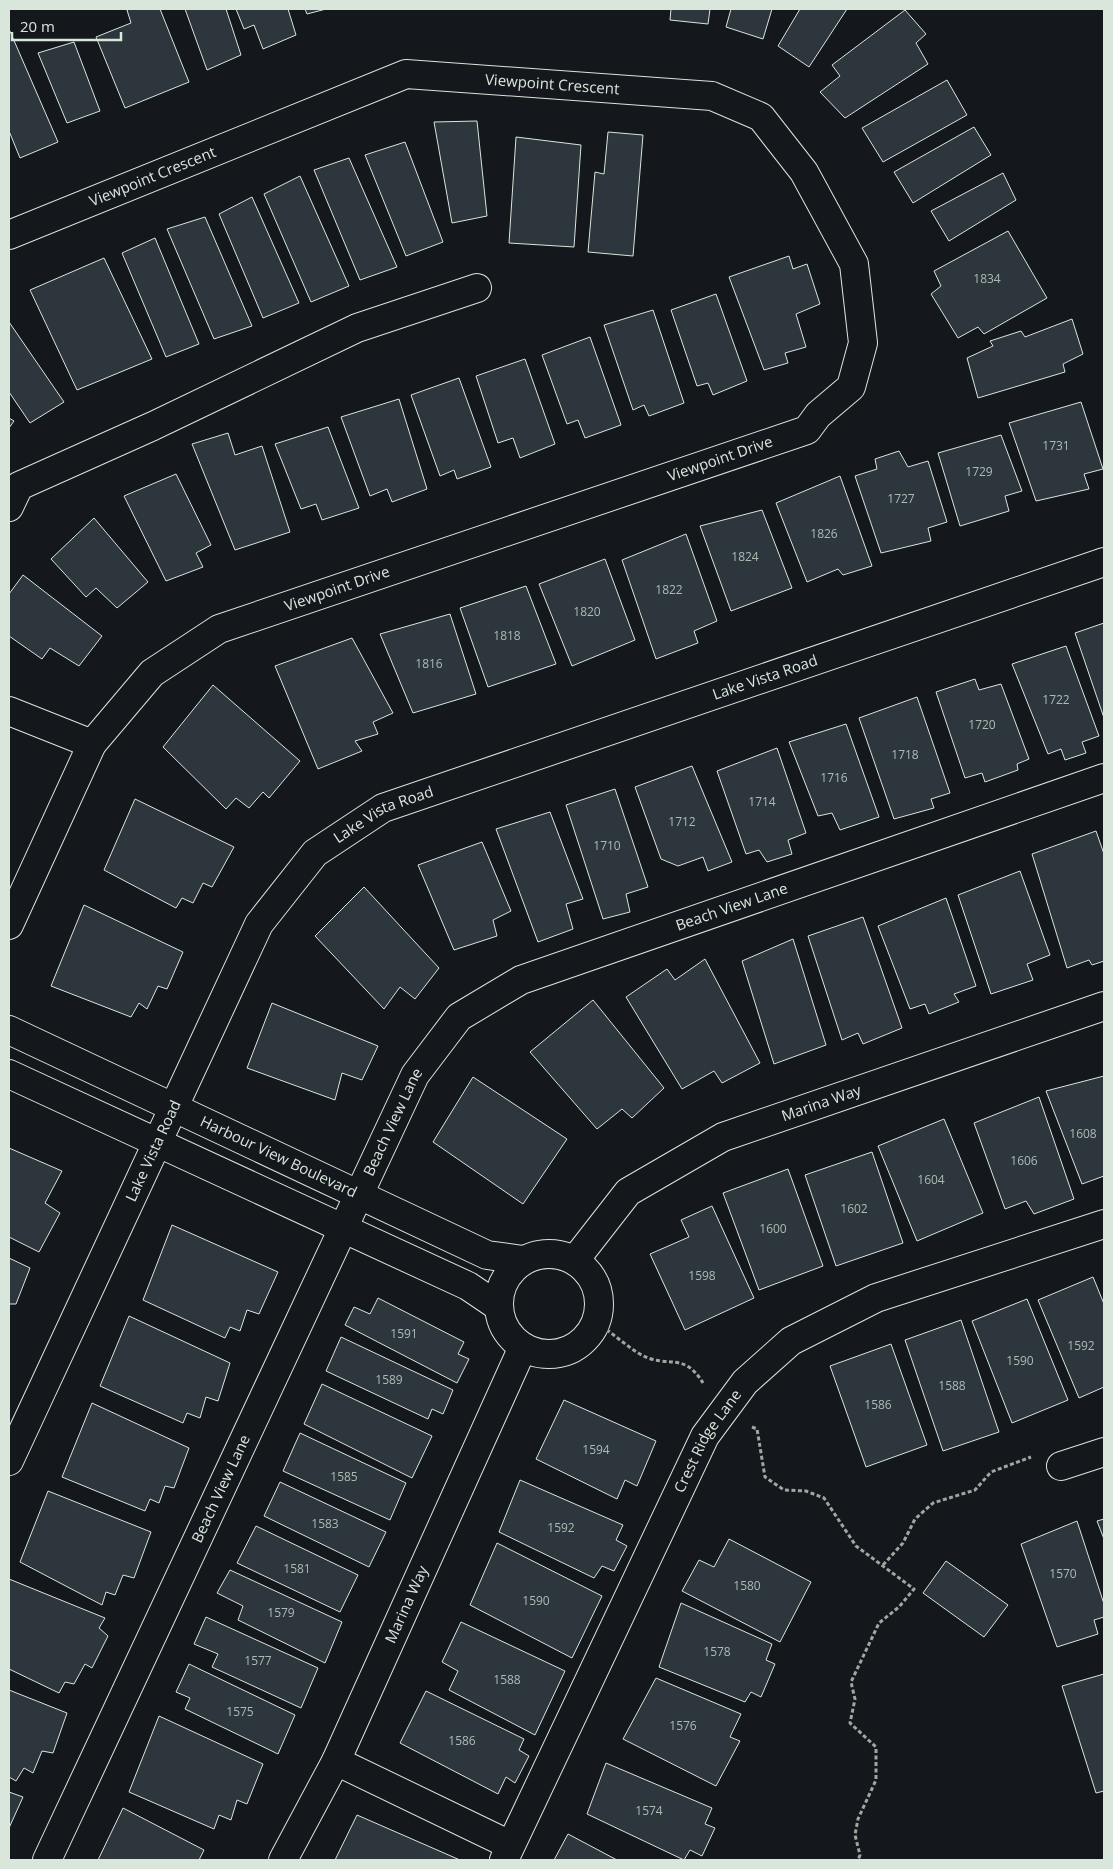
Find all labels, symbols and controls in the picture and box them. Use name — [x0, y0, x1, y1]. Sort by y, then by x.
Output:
scale bar — [12, 10, 121, 42]
text: 20 m — [20, 16, 55, 36]
street label: Viewpoint Crescent — [484, 69, 620, 98]
street label: Viewpoint Crescent — [86, 141, 218, 210]
house number: 1834 — [973, 270, 1001, 287]
street label: Viewpoint Drive — [664, 431, 775, 485]
house number: 1731 — [1042, 437, 1070, 454]
house number: 1729 — [965, 463, 993, 480]
house number: 1727 — [887, 490, 915, 507]
house number: 1826 — [810, 525, 838, 542]
house number: 1824 — [731, 548, 759, 565]
street label: Viewpoint Drive — [281, 561, 392, 615]
house number: 1822 — [655, 581, 683, 598]
house number: 1820 — [573, 603, 601, 620]
house number: 1818 — [493, 627, 521, 644]
street label: Lake Vista Road — [710, 650, 820, 704]
house number: 1816 — [415, 655, 443, 672]
house number: 1722 — [1042, 691, 1070, 708]
house number: 1720 — [968, 716, 996, 733]
house number: 1718 — [891, 746, 919, 763]
house number: 1716 — [820, 769, 848, 786]
street label: Lake Vista Road — [329, 781, 436, 847]
house number: 1714 — [748, 793, 776, 810]
house number: 1712 — [668, 813, 696, 830]
house number: 1710 — [593, 837, 621, 854]
street label: Beach View Lane — [673, 877, 790, 935]
street label: Beach View Lane — [358, 1063, 426, 1179]
street label: Marina Way — [779, 1079, 864, 1125]
street label: Lake Vista Road — [120, 1097, 185, 1205]
street label: Harbour View Boulevard — [197, 1111, 361, 1201]
house number: 1608 — [1069, 1125, 1097, 1142]
house number: 1606 — [1010, 1152, 1038, 1169]
house number: 1604 — [917, 1171, 945, 1188]
house number: 1602 — [840, 1200, 868, 1217]
house number: 1600 — [759, 1220, 787, 1237]
house number: 1598 — [688, 1267, 716, 1284]
house number: 1591 — [390, 1325, 418, 1342]
house number: 1592 — [1067, 1337, 1095, 1354]
house number: 1590 — [1006, 1352, 1034, 1369]
house number: 1589 — [375, 1371, 403, 1388]
house number: 1588 — [938, 1377, 966, 1394]
street label: Crest Ridge Lane — [669, 1385, 745, 1496]
house number: 1586 — [864, 1396, 892, 1413]
street label: Beach View Lane — [186, 1431, 254, 1546]
house number: 1594 — [582, 1441, 610, 1458]
house number: 1585 — [330, 1468, 358, 1485]
house number: 1583 — [311, 1515, 339, 1532]
house number: 1592 — [547, 1519, 575, 1536]
house number: 1581 — [283, 1560, 311, 1577]
street label: Marina Way — [380, 1562, 432, 1646]
house number: 1570 — [1049, 1565, 1077, 1582]
house number: 1580 — [733, 1577, 761, 1594]
house number: 1590 — [522, 1592, 550, 1609]
house number: 1579 — [267, 1604, 295, 1621]
house number: 1578 — [703, 1643, 731, 1660]
house number: 1577 — [244, 1652, 272, 1669]
house number: 1588 — [493, 1671, 521, 1688]
house number: 1575 — [226, 1703, 254, 1720]
house number: 1576 — [669, 1717, 697, 1734]
house number: 1586 — [448, 1732, 476, 1749]
house number: 1574 — [635, 1802, 663, 1819]

